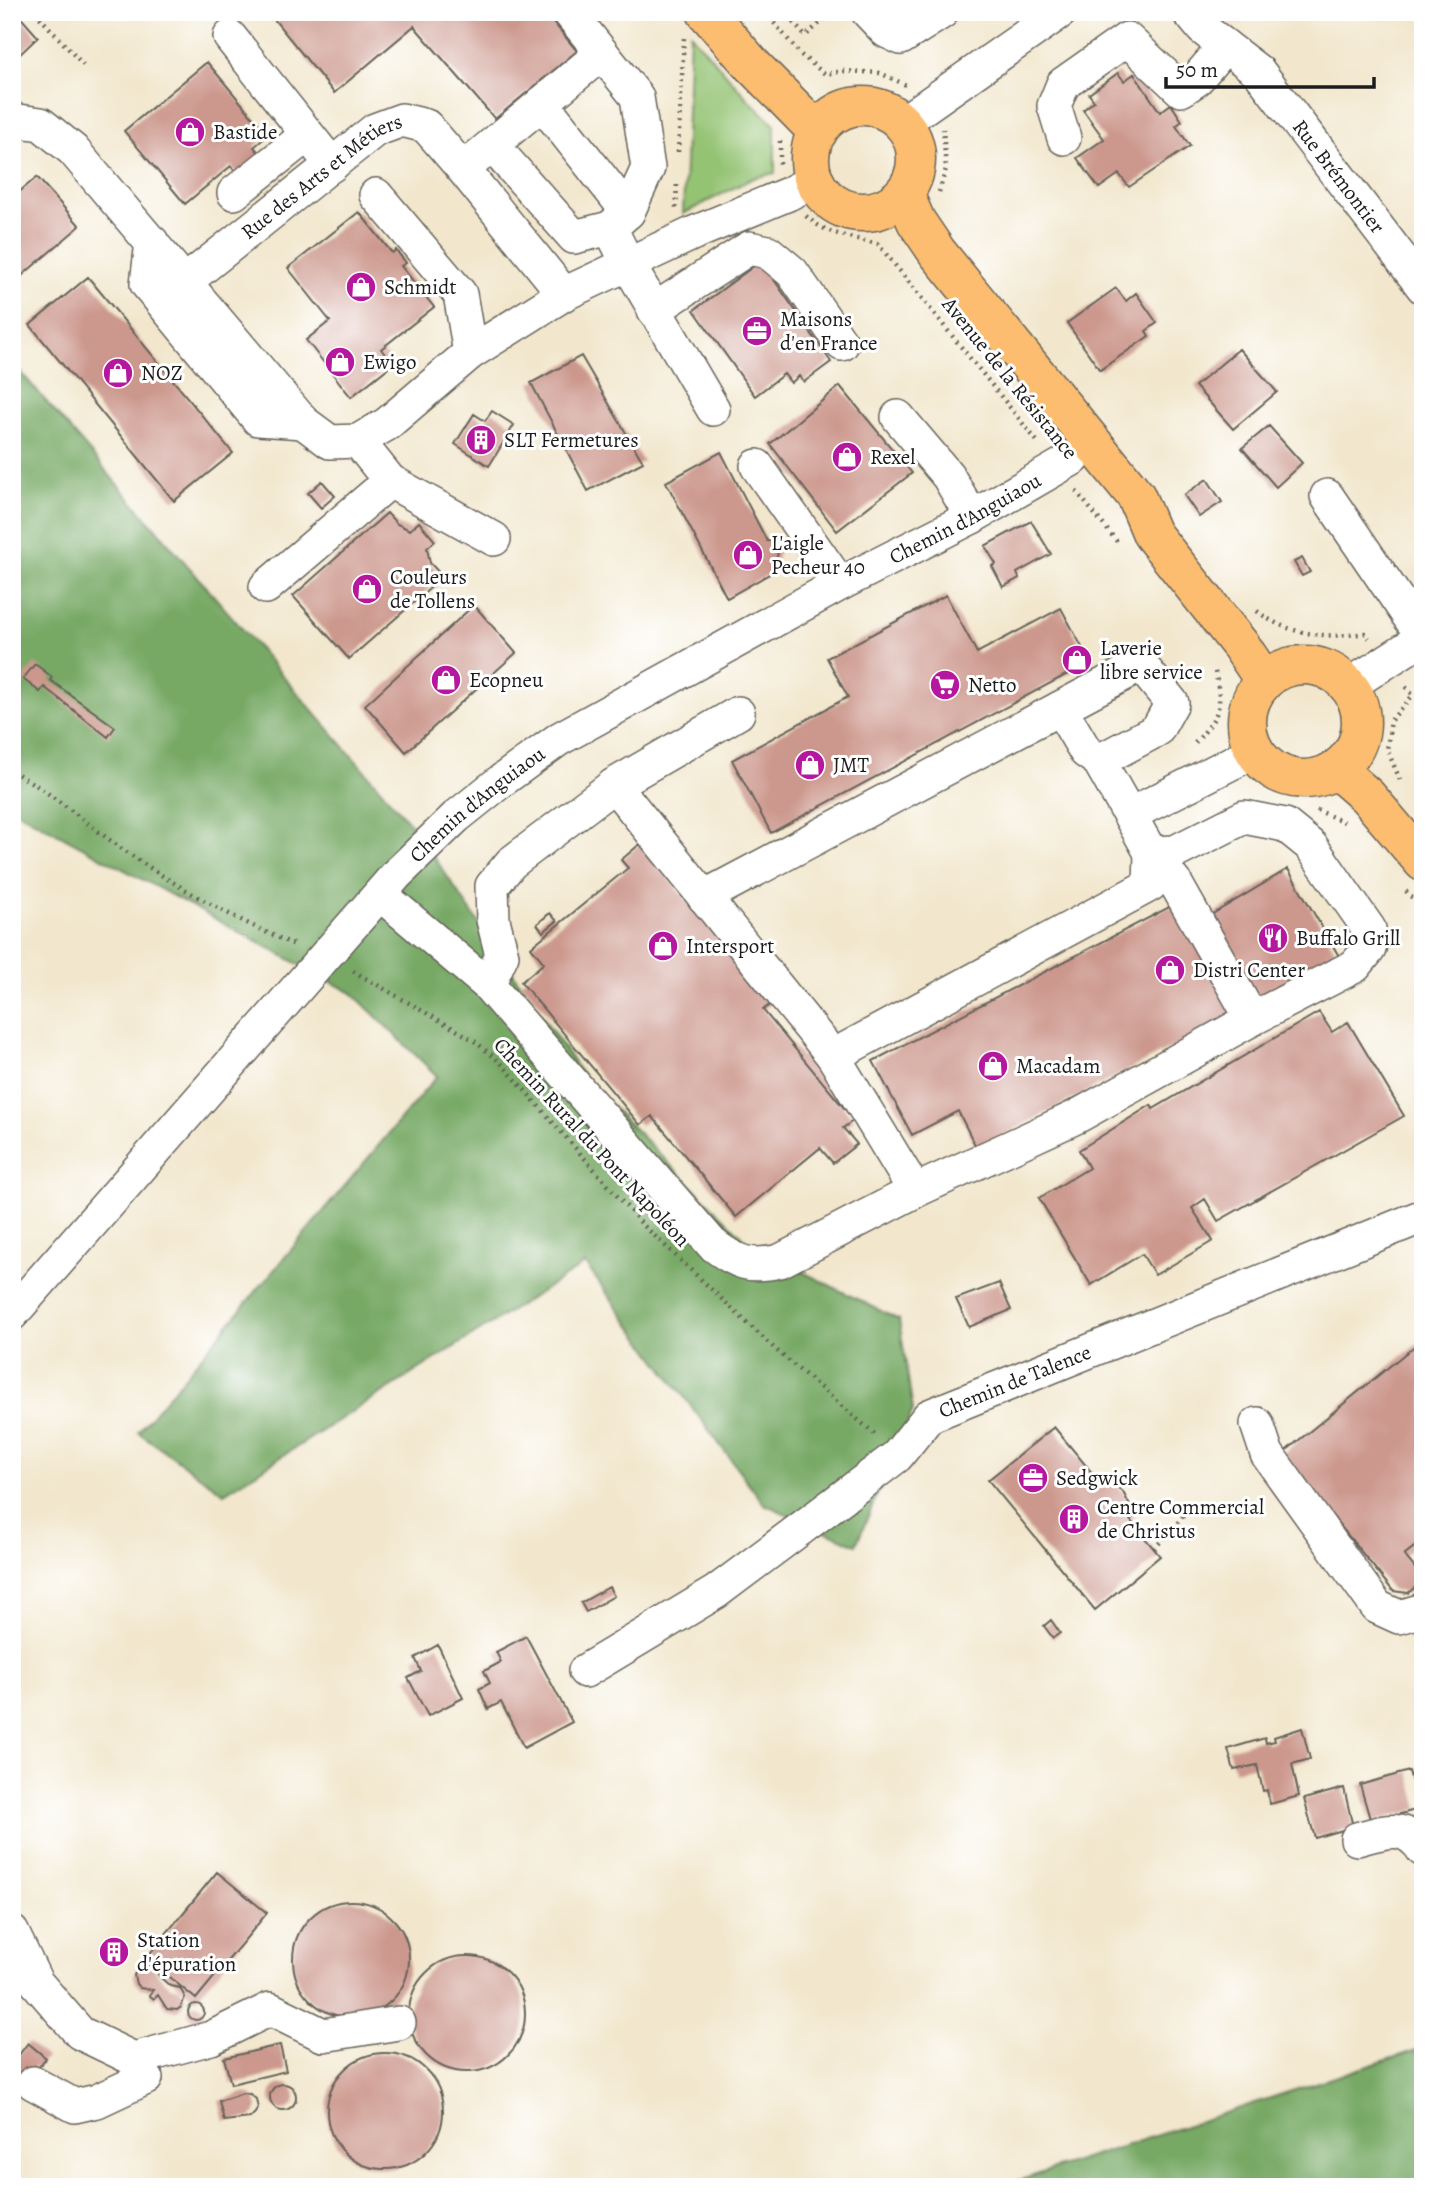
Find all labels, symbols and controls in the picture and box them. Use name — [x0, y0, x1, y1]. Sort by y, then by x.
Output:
scale bar — [1166, 46, 1374, 90]
text: 50 m — [1176, 56, 1218, 84]
street label: Rue des Arts et Métiers — [235, 107, 406, 246]
street label: Rue Brémontier — [1286, 114, 1391, 239]
shop icon: Bastide — [173, 115, 207, 149]
place label: Bastide — [213, 118, 277, 146]
shop icon: Schmidt — [344, 270, 378, 304]
place label: Schmidt — [384, 273, 456, 301]
street label: Avenue de la Résistance — [935, 290, 1084, 465]
place label: Maisons d'en France — [780, 305, 878, 357]
office icon: Maisons d'en France — [740, 314, 774, 348]
shop icon: Ewigo — [323, 345, 357, 379]
place label: Ewigo — [363, 348, 417, 376]
shop icon: NOZ — [101, 356, 135, 390]
place label: NOZ — [141, 359, 183, 387]
building icon: SLT Fermetures — [464, 423, 498, 457]
place label: SLT Fermetures — [504, 426, 639, 454]
shop icon: Rexel — [830, 440, 864, 474]
place label: Rexel — [870, 443, 915, 471]
street label: Chemin d'Anguiaou — [884, 466, 1047, 571]
place label: L'aigle Pecheur 40 — [771, 529, 865, 581]
shop icon: L'aigle Pecheur 40 — [731, 538, 765, 572]
place label: Couleurs de Tollens — [390, 563, 475, 615]
shop icon: Couleurs de Tollens — [350, 572, 384, 606]
place label: Laverie libre service — [1100, 634, 1203, 686]
shop icon: Laverie libre service — [1060, 643, 1094, 677]
shop icon: Ecopneu — [429, 663, 463, 697]
place label: Ecopneu — [469, 666, 544, 694]
supermarket icon: Netto — [928, 668, 962, 702]
place label: Netto — [968, 671, 1016, 699]
street label: Chemin d'Anguiaou — [403, 739, 551, 869]
shop icon: JMT — [793, 748, 827, 782]
place label: JMT — [833, 751, 869, 779]
restaurant icon: Buffalo Grill — [1256, 921, 1290, 955]
place label: Buffalo Grill — [1296, 924, 1400, 952]
shop icon: Intersport — [646, 929, 680, 963]
place label: Intersport — [686, 932, 774, 960]
shop icon: Distri Center — [1153, 953, 1187, 987]
place label: Distri Center — [1193, 956, 1305, 984]
street label: Chemin Rural du Pont Napoléon — [488, 1031, 696, 1253]
shop icon: Macadam — [976, 1049, 1010, 1083]
place label: Macadam — [1016, 1052, 1100, 1080]
street label: Chemin de Talence — [934, 1338, 1095, 1425]
office icon: Sedgwick — [1016, 1461, 1050, 1495]
place label: Sedgwick — [1056, 1464, 1139, 1492]
place label: Centre Commercial de Christus — [1097, 1493, 1264, 1545]
building icon: Centre Commercial de Christus — [1057, 1502, 1091, 1536]
place label: Station d'épuration — [137, 1926, 236, 1978]
building icon: Station d'épuration — [97, 1935, 131, 1969]

